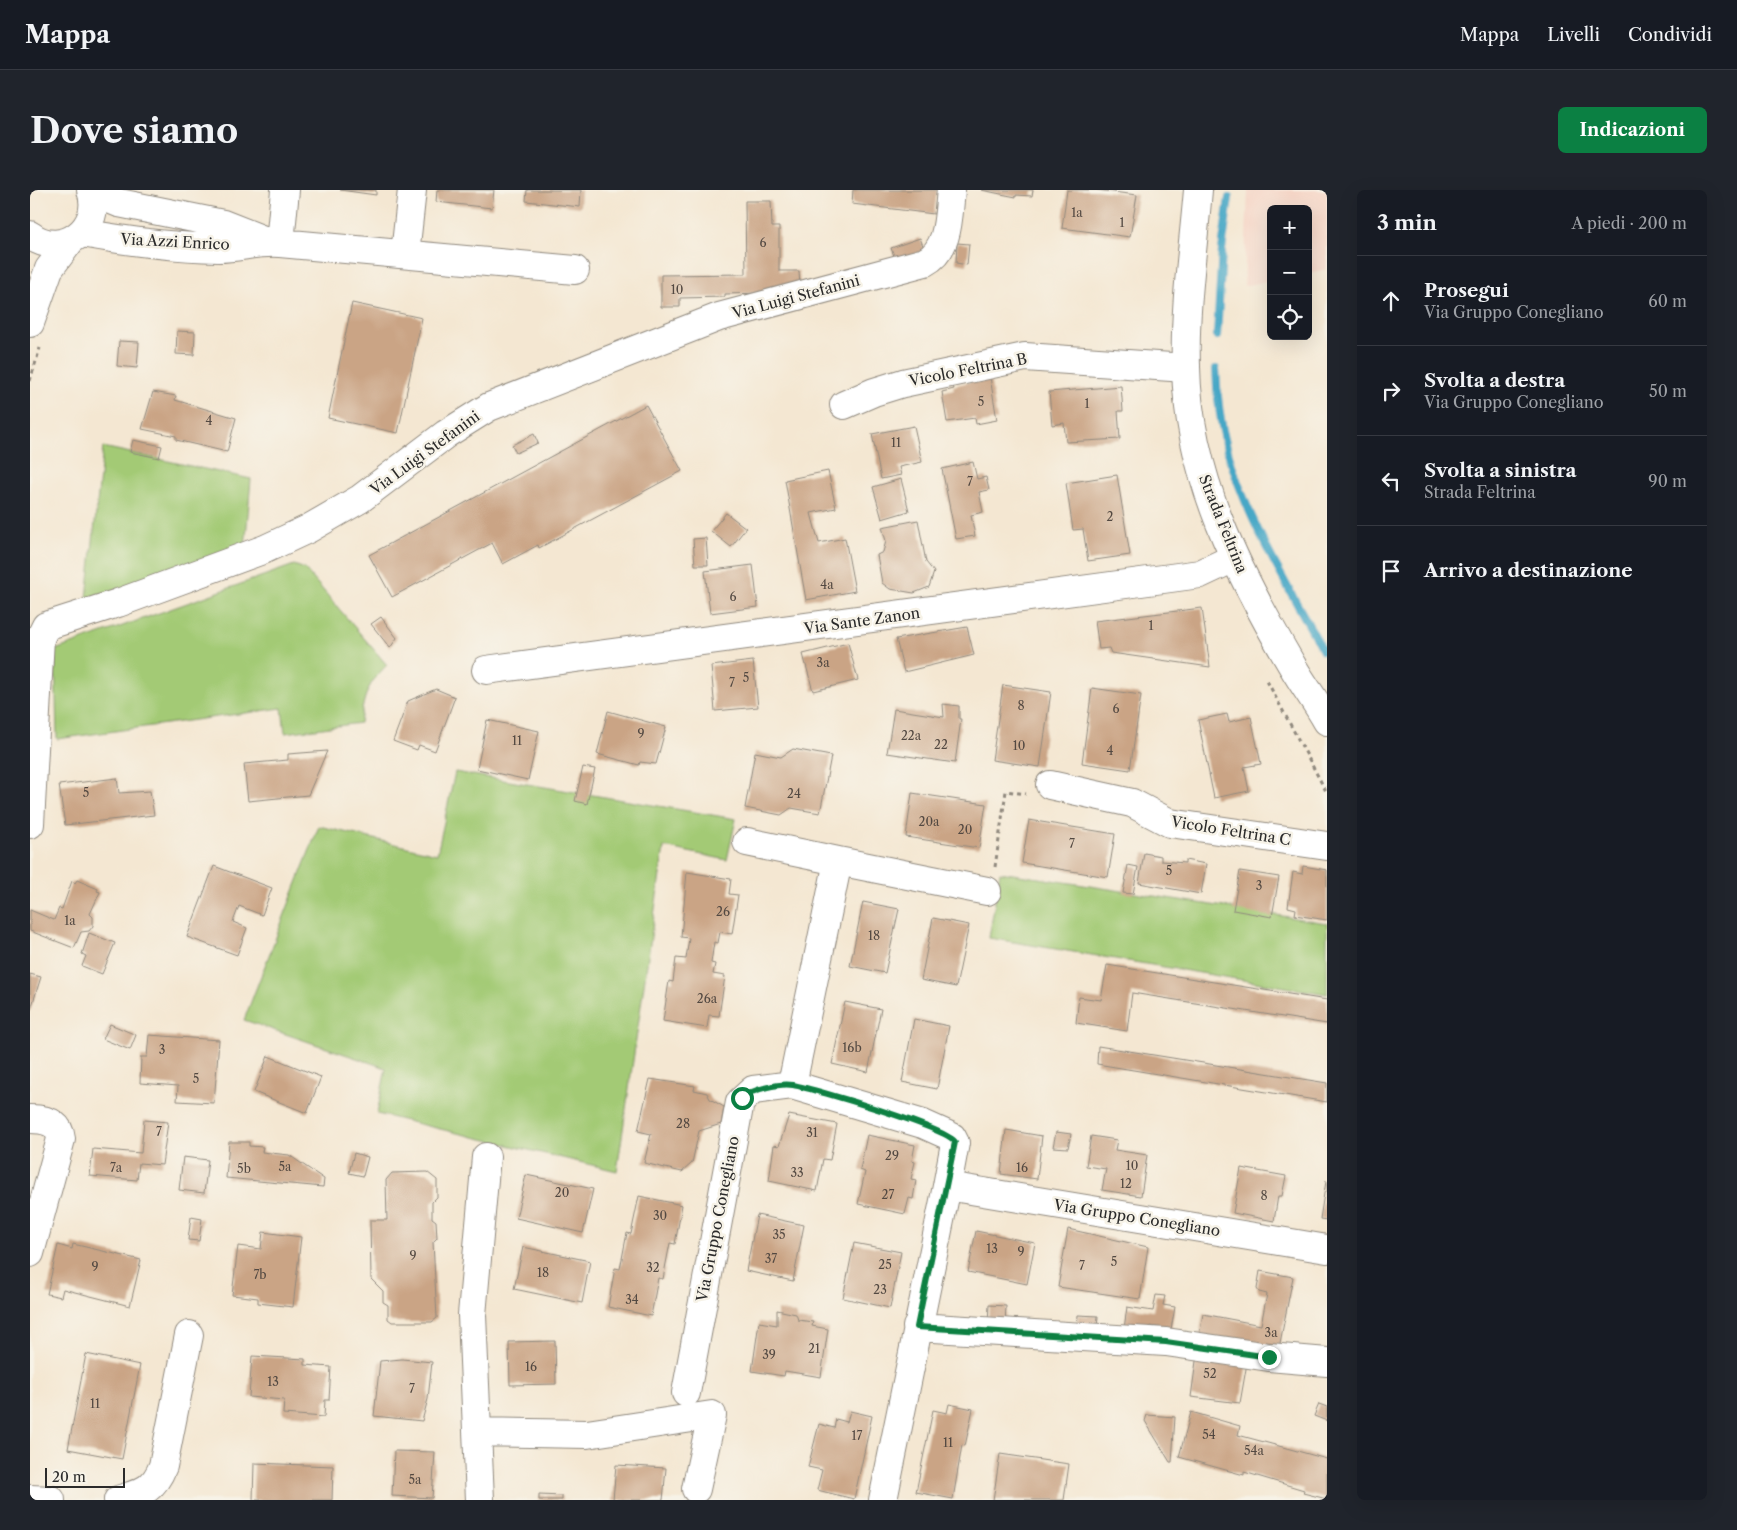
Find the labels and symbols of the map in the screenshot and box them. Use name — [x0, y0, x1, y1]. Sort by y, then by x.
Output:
house number: 1a — [1071, 205, 1083, 220]
house number: 1 — [1119, 215, 1125, 230]
street label: Via Azzi Enrico — [119, 229, 230, 254]
house number: 6 — [759, 235, 767, 250]
street label: Via Luigi Stefanini — [729, 270, 862, 323]
house number: 10 — [671, 282, 683, 297]
street label: Vicolo Feltrina B — [906, 349, 1029, 390]
house number: 5 — [978, 394, 984, 409]
house number: 1 — [1084, 396, 1090, 411]
street label: Via Luigi Stefanini — [365, 406, 484, 499]
house number: 4 — [206, 413, 213, 428]
house number: 11 — [891, 435, 901, 450]
street label: Strada Feltrina — [1195, 472, 1252, 576]
house number: 7 — [967, 474, 973, 489]
house number: 2 — [1107, 509, 1114, 524]
house number: 4a — [820, 577, 834, 592]
house number: 6 — [729, 589, 737, 604]
street label: Via Sante Zanon — [802, 603, 922, 638]
house number: 1 — [1148, 618, 1154, 633]
house number: 3a — [817, 655, 830, 670]
house number: 5 — [743, 670, 749, 685]
house number: 7 — [729, 675, 735, 690]
house number: 8 — [1017, 698, 1025, 713]
house number: 6 — [1112, 701, 1120, 716]
house number: 9 — [637, 726, 645, 741]
house number: 22a — [901, 728, 922, 743]
house number: 11 — [512, 733, 522, 748]
house number: 22 — [934, 737, 948, 752]
house number: 10 — [1013, 738, 1025, 753]
house number: 4 — [1107, 743, 1114, 758]
house number: 5 — [83, 785, 89, 800]
house number: 24 — [787, 786, 801, 801]
street label: Vicolo Feltrina C — [1169, 812, 1292, 849]
house number: 20a — [919, 814, 940, 829]
house number: 20 — [958, 822, 972, 837]
house number: 7 — [1069, 836, 1075, 851]
house number: 5 — [1166, 863, 1172, 878]
house number: 3 — [1256, 878, 1262, 893]
house number: 26 — [716, 904, 730, 919]
house number: 1a — [64, 913, 76, 928]
house number: 18 — [868, 928, 880, 943]
house number: 26a — [697, 991, 718, 1006]
house number: 16b — [842, 1040, 862, 1055]
house number: 3 — [159, 1042, 165, 1057]
house number: 5 — [193, 1071, 199, 1086]
route start — [731, 1087, 754, 1110]
house number: 28 — [676, 1116, 690, 1131]
house number: 7 — [156, 1124, 162, 1139]
house number: 31 — [806, 1125, 818, 1140]
street label: Via Gruppo Conegliano — [692, 1134, 743, 1304]
house number: 29 — [885, 1148, 899, 1163]
house number: 10 — [1126, 1158, 1138, 1173]
house number: 5a — [279, 1159, 292, 1174]
house number: 7a — [110, 1160, 123, 1175]
house number: 16 — [1016, 1160, 1028, 1175]
house number: 5b — [237, 1161, 251, 1176]
house number: 33 — [790, 1165, 804, 1180]
house number: 12 — [1120, 1176, 1132, 1191]
house number: 20 — [555, 1185, 569, 1200]
house number: 27 — [882, 1187, 894, 1202]
house number: 8 — [1260, 1188, 1268, 1203]
street label: Via Gruppo Conegliano — [1051, 1195, 1222, 1240]
house number: 30 — [653, 1208, 667, 1223]
house number: 35 — [772, 1227, 786, 1242]
house number: 13 — [986, 1241, 998, 1256]
house number: 9 — [1017, 1244, 1025, 1259]
house number: 9 — [409, 1248, 417, 1263]
house number: 37 — [765, 1251, 777, 1266]
house number: 5 — [1111, 1254, 1117, 1269]
house number: 25 — [878, 1257, 892, 1272]
house number: 7 — [1079, 1258, 1085, 1273]
house number: 9 — [91, 1259, 99, 1274]
house number: 32 — [646, 1260, 660, 1275]
house number: 18 — [537, 1265, 549, 1280]
house number: 7b — [253, 1267, 267, 1282]
house number: 23 — [873, 1282, 887, 1297]
house number: 34 — [625, 1292, 639, 1307]
house number: 3a — [1265, 1325, 1278, 1340]
house number: 21 — [808, 1341, 820, 1356]
route end — [1258, 1346, 1281, 1369]
house number: 39 — [762, 1347, 776, 1362]
house number: 16 — [525, 1359, 537, 1374]
house number: 52 — [1203, 1366, 1217, 1381]
house number: 13 — [267, 1374, 279, 1389]
house number: 7 — [409, 1381, 415, 1396]
house number: 11 — [90, 1396, 100, 1411]
house number: 54 — [1202, 1427, 1216, 1442]
house number: 17 — [852, 1428, 863, 1443]
house number: 11 — [943, 1435, 953, 1450]
house number: 54a — [1244, 1443, 1265, 1458]
scale bar — [45, 1465, 125, 1488]
house number: 5a — [409, 1472, 422, 1487]

